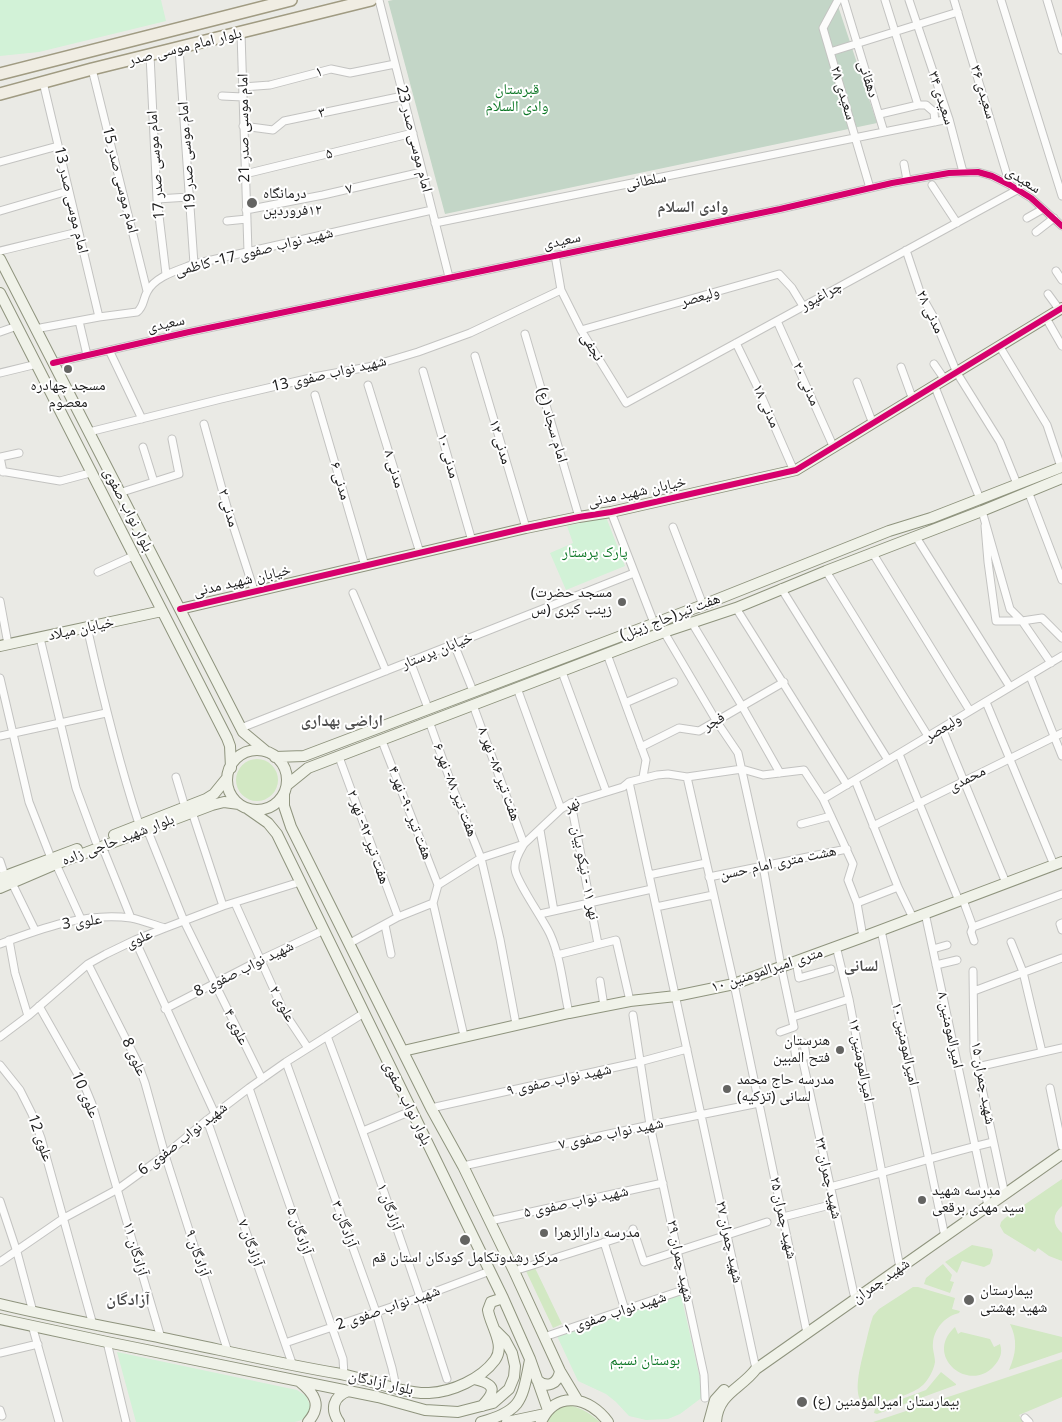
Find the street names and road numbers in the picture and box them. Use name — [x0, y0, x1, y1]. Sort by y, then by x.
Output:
street label: بلوار امام موسی صدر — [126, 24, 244, 70]
street label: دهقانی — [854, 58, 882, 100]
street label: ۱ — [314, 62, 324, 82]
street label: سعیدی ۳۶ — [966, 63, 1000, 121]
street label: سعیدی ۲۸ — [826, 64, 860, 122]
street label: سعیدی ۳۴ — [924, 69, 958, 127]
street label: امام موسی صدر 21 — [234, 73, 254, 183]
street label: امام موسی صدر 23 — [392, 84, 436, 194]
street label: امام موسی صدر 19 — [174, 101, 200, 211]
street label: ۳ — [317, 103, 327, 123]
street label: امام موسی صدر 17 — [143, 110, 169, 220]
street label: امام موسی صدر 15 — [98, 125, 142, 235]
street label: ۵ — [324, 144, 334, 164]
street label: امام موسی صدر 13 — [50, 145, 92, 255]
street label: سعیدی — [1002, 162, 1044, 198]
street label: سلطانی — [624, 168, 668, 194]
street label: ۷ — [344, 179, 354, 199]
street label: شهید نواب صفوی 17- کاظمی — [173, 224, 335, 280]
street label: سعیدی — [542, 228, 582, 254]
street label: چراغپور — [797, 277, 845, 315]
street label: ولیعصر — [679, 283, 721, 311]
street label: مدنی ۲۸ — [912, 287, 948, 337]
street label: سعیدی — [146, 311, 186, 337]
street label: نجفی — [577, 329, 607, 365]
street label: شهید نواب صفوی 13 — [270, 352, 388, 396]
street label: مدنی ۲۰ — [788, 359, 824, 409]
street label: مدنی ۱۸ — [748, 381, 784, 431]
street label: امام سجاد (ع) — [533, 385, 571, 465]
street label: مدنی ۱۲ — [485, 417, 515, 467]
street label: مدنی ۱۰ — [433, 432, 463, 480]
street label: مدنی ۸ — [380, 448, 408, 490]
street label: مدنی ۶ — [326, 460, 354, 502]
street label: بلوار نواب صفوی — [99, 465, 157, 555]
street label: خیابان شهید مدنی — [586, 473, 688, 511]
street label: مدنی ۲ — [214, 487, 242, 529]
street label: خیابان شهید مدنی — [191, 561, 293, 601]
street label: هفت تیر(حاج زینل) — [617, 590, 723, 644]
street label: خیابان میلاد — [46, 613, 116, 645]
street label: خیابان پرستار — [399, 629, 475, 673]
street label: فجر — [700, 709, 728, 735]
street label: ولیعصر — [921, 710, 965, 746]
street label: هفت تیر ۸۶- نهر ۸ — [474, 724, 524, 824]
street label: هفت تیر ۸۸- نهر ۶ — [429, 741, 481, 839]
street label: محمدی — [945, 762, 989, 796]
street label: هفت تیر ۹۰- نهر ۴ — [384, 764, 436, 862]
street label: هفت تیر ۹۲- نهر ۲ — [343, 787, 393, 887]
street label: نهر — [561, 793, 583, 817]
street label: بلوار شهید حاجی زاده — [59, 810, 177, 870]
street label: نهر ۱۱ - نیکو بیان — [567, 824, 603, 922]
street label: هشت متری امام حسن — [718, 842, 838, 884]
street label: علوی 3 — [61, 910, 103, 934]
street label: علوی — [123, 925, 155, 953]
street label: شهید نواب صفوی 8 — [191, 937, 297, 1001]
street label: ۱۰ متری امیرالمومنین — [709, 944, 825, 996]
street label: علوی ۲ — [265, 983, 299, 1025]
street label: امیرالمومنین ۸ — [933, 990, 967, 1070]
street label: امیرالمومنین ۱۰ — [887, 1001, 923, 1087]
street label: علوی ۴ — [220, 1006, 252, 1048]
street label: امیرالمومنین ۱۲ — [844, 1017, 878, 1103]
street label: علوی 8 — [118, 1035, 150, 1079]
street label: شهید چمران ۱۵ — [967, 1040, 999, 1126]
street label: بلوار نواب صفوی — [379, 1058, 435, 1148]
street label: شهید نواب صفوی ۹ — [505, 1060, 613, 1100]
street label: علوی 10 — [67, 1069, 103, 1121]
street label: شهید نواب صفوی 6 — [135, 1098, 231, 1180]
street label: علوی 12 — [24, 1112, 56, 1164]
street label: شهید نواب صفوی ۷ — [557, 1114, 665, 1154]
street label: شهید چمران ۲۳ — [811, 1135, 845, 1221]
street label: شهید چمران ۲۵ — [766, 1175, 800, 1261]
street label: آزادگان ۱ — [373, 1181, 405, 1233]
street label: شهید نواب صفوی ۵ — [522, 1182, 630, 1222]
street label: آزادگان ۳ — [327, 1198, 361, 1250]
street label: شهید چمران ۲۷ — [712, 1199, 746, 1285]
street label: آزادگان ۵ — [283, 1205, 315, 1257]
street label: آزادگان ۷ — [234, 1217, 266, 1269]
street label: شهید چمران ۲۹ — [663, 1218, 697, 1304]
street label: آزادگان ۱۱ — [119, 1220, 151, 1278]
street label: آزادگان ۹ — [181, 1227, 213, 1279]
street label: شهید چمران — [849, 1255, 913, 1307]
street label: شهید نواب صفوی 2 — [334, 1282, 442, 1334]
street label: شهید نواب صفوی ۱ — [561, 1288, 669, 1338]
street label: بلوار آزادگان — [347, 1367, 415, 1399]

